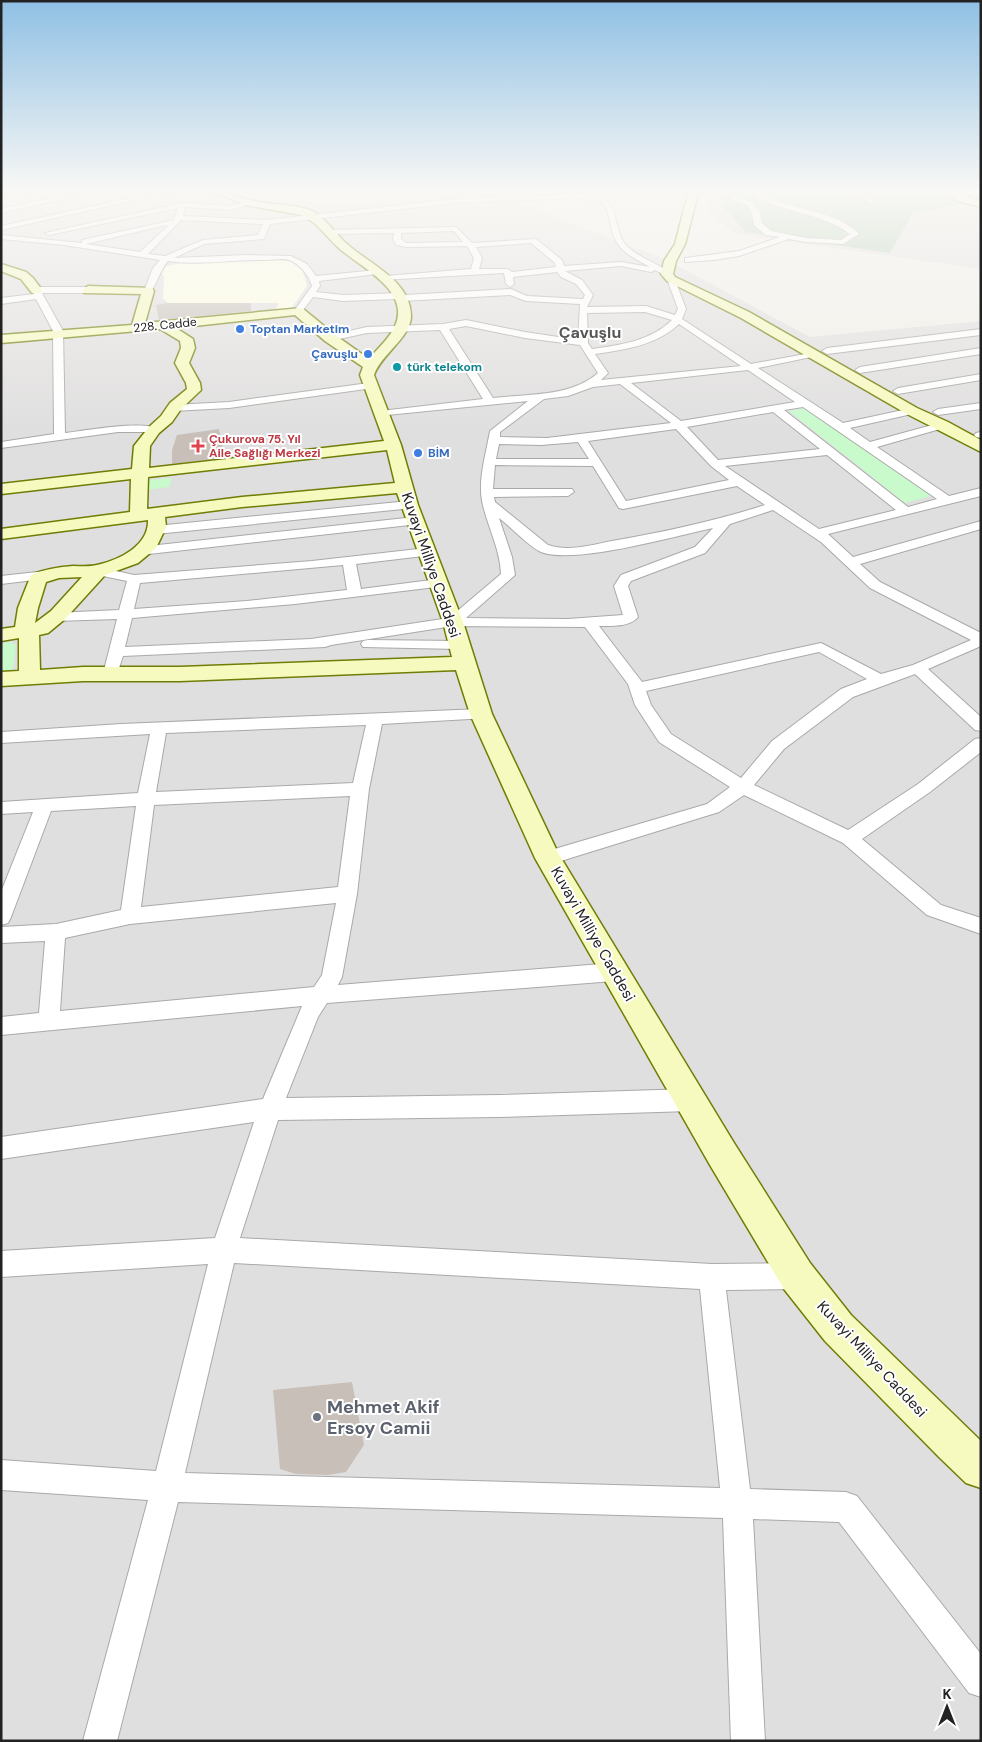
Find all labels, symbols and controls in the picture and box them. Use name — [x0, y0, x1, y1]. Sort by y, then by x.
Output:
street label: 228. Cadde — [133, 314, 198, 336]
place label: Toptan Marketim — [250, 321, 349, 337]
district label: Çavuşlu — [559, 322, 621, 343]
marker: Toptan Marketim — [234, 323, 246, 335]
place label: Çavuşlu — [311, 346, 358, 362]
marker: Çavuşlu — [362, 348, 374, 360]
place label: türk telekom — [407, 359, 482, 375]
marker: türk telekom — [391, 361, 403, 373]
place label: Çukurova 75. Yıl Aile Sağlığı Merkezi — [209, 431, 321, 461]
marker: Çukurova 75. Yıl Aile Sağlığı Merkezi — [191, 439, 205, 453]
place label: BİM — [428, 445, 450, 461]
marker: BİM — [412, 447, 424, 459]
street label: Kuvayi Milliye Caddesi — [397, 490, 465, 640]
street label: Kuvayi Milliye Caddesi — [546, 863, 640, 1005]
street label: Kuvayi Milliye Caddesi — [813, 1296, 931, 1422]
place label: Mehmet Akif Ersoy Camii — [327, 1395, 439, 1440]
marker: Mehmet Akif Ersoy Camii — [311, 1411, 323, 1423]
north arrow — [922, 1682, 972, 1732]
text: K — [942, 1685, 952, 1703]

